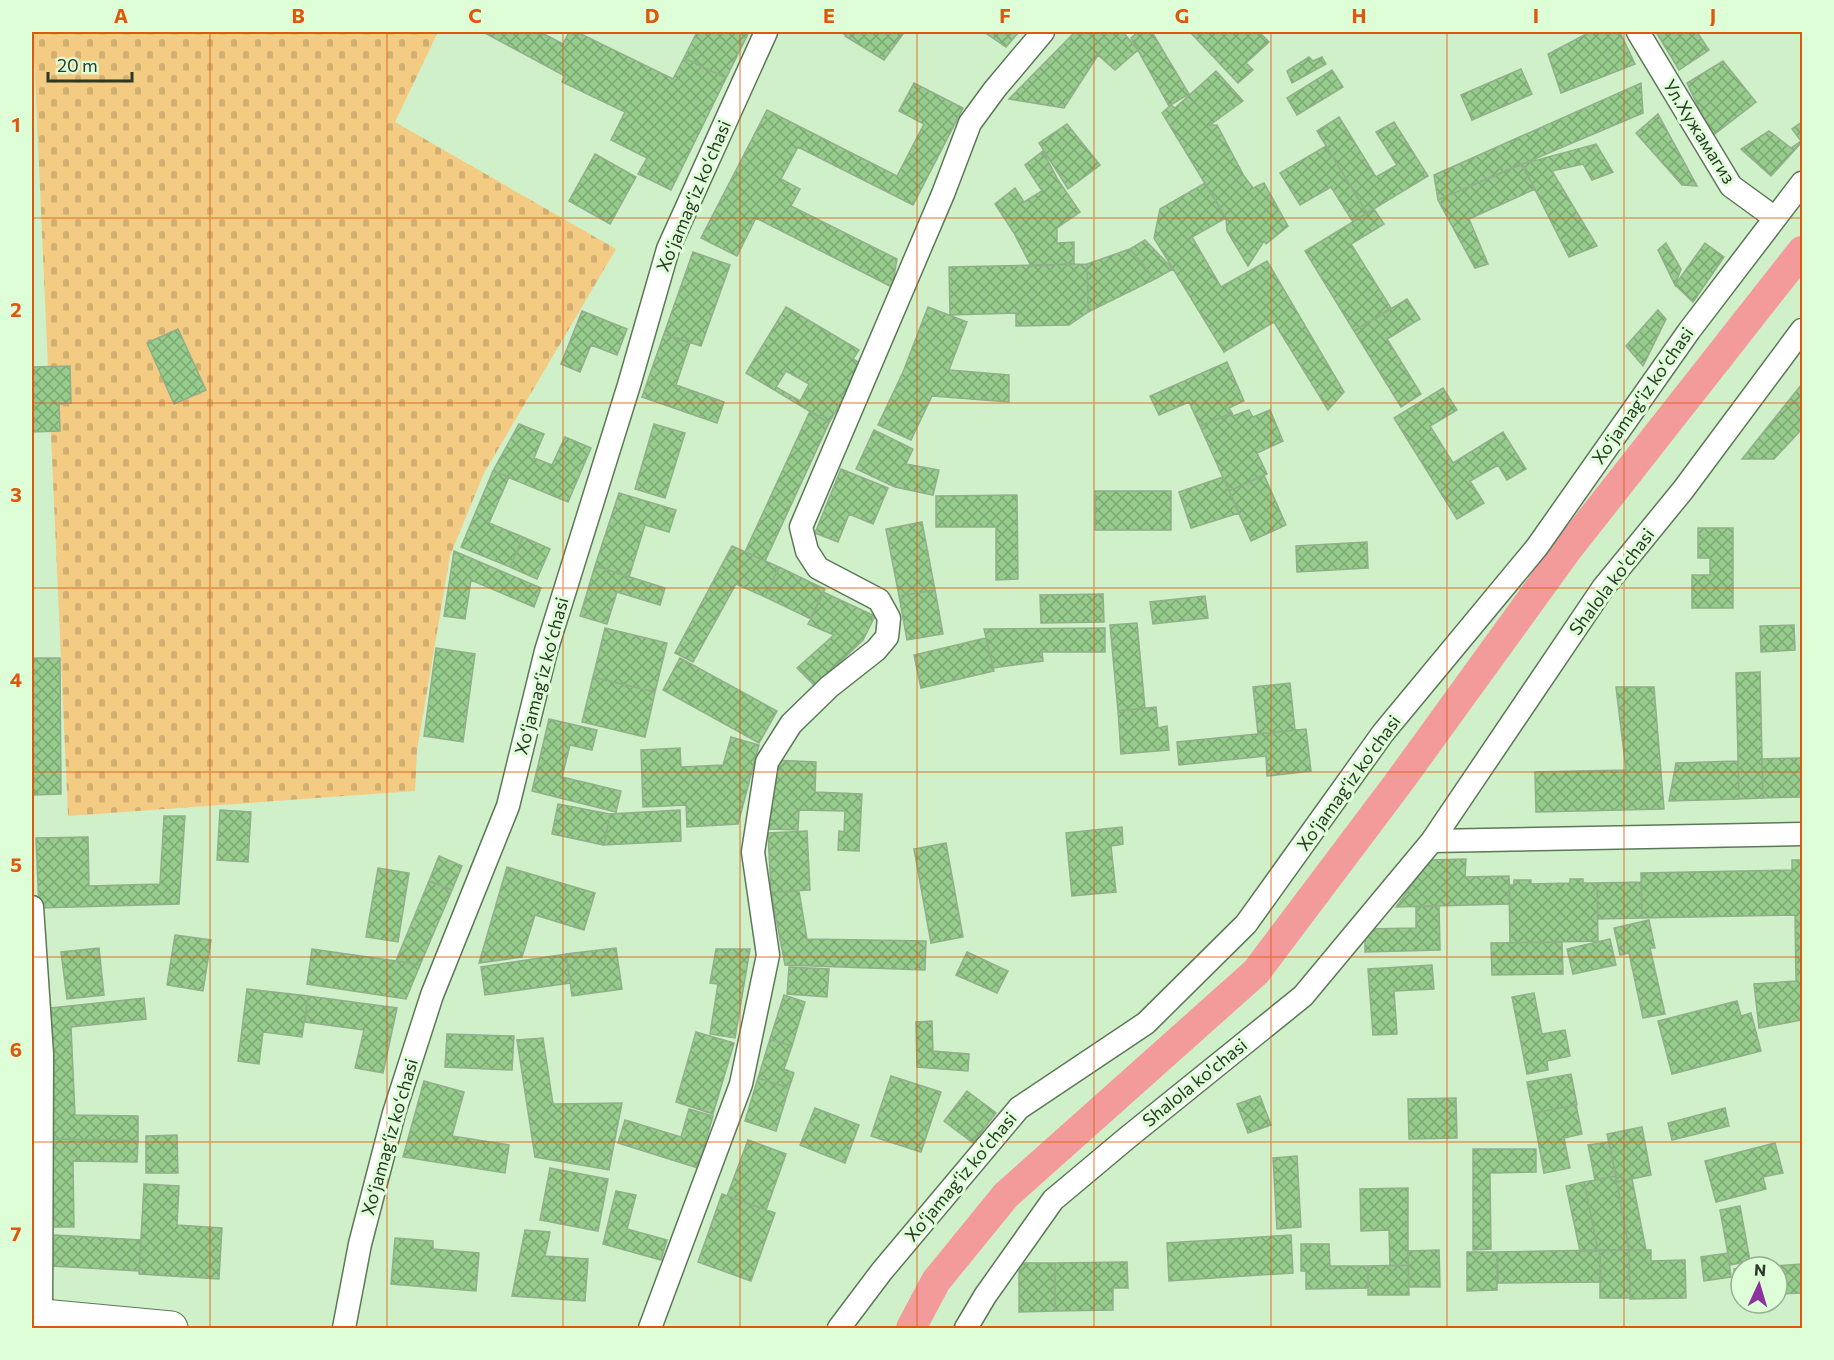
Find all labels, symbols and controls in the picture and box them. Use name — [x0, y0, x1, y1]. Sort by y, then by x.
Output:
text: A — [114, 3, 128, 27]
text: B — [291, 3, 305, 27]
text: C — [468, 3, 482, 27]
text: D — [645, 3, 659, 27]
text: E — [823, 3, 835, 27]
text: F — [999, 3, 1011, 27]
text: G — [1175, 3, 1189, 27]
text: H — [1352, 3, 1367, 27]
text: I — [1533, 3, 1539, 27]
text: J — [1710, 3, 1716, 27]
scale bar — [48, 45, 132, 83]
text: 20 m — [57, 54, 98, 76]
street label: Ул.Хужамагиз — [1659, 75, 1741, 188]
text: 1 — [11, 112, 21, 136]
street label: Xoʻjamagʻiz koʻchasi — [651, 117, 735, 275]
text: 2 — [10, 297, 22, 321]
street label: Xoʻjamagʻiz koʻchasi — [1587, 323, 1698, 468]
text: 3 — [10, 482, 22, 506]
street label: Shalola ko'chasi — [1564, 524, 1659, 639]
street label: Xoʻjamagʻiz koʻchasi — [509, 595, 573, 757]
text: 4 — [10, 667, 22, 691]
street label: Xoʻjamagʻiz koʻchasi — [1292, 710, 1405, 854]
text: 5 — [10, 852, 22, 876]
street label: Shalola ko'chasi — [1138, 1033, 1251, 1131]
text: 6 — [10, 1037, 22, 1061]
street label: Xoʻjamagʻiz koʻchasi — [356, 1056, 422, 1218]
street label: Xoʻjamagʻiz koʻchasi — [900, 1107, 1021, 1246]
text: 7 — [11, 1221, 22, 1245]
north arrow — [1729, 1255, 1789, 1315]
text: N — [1753, 1260, 1767, 1279]

